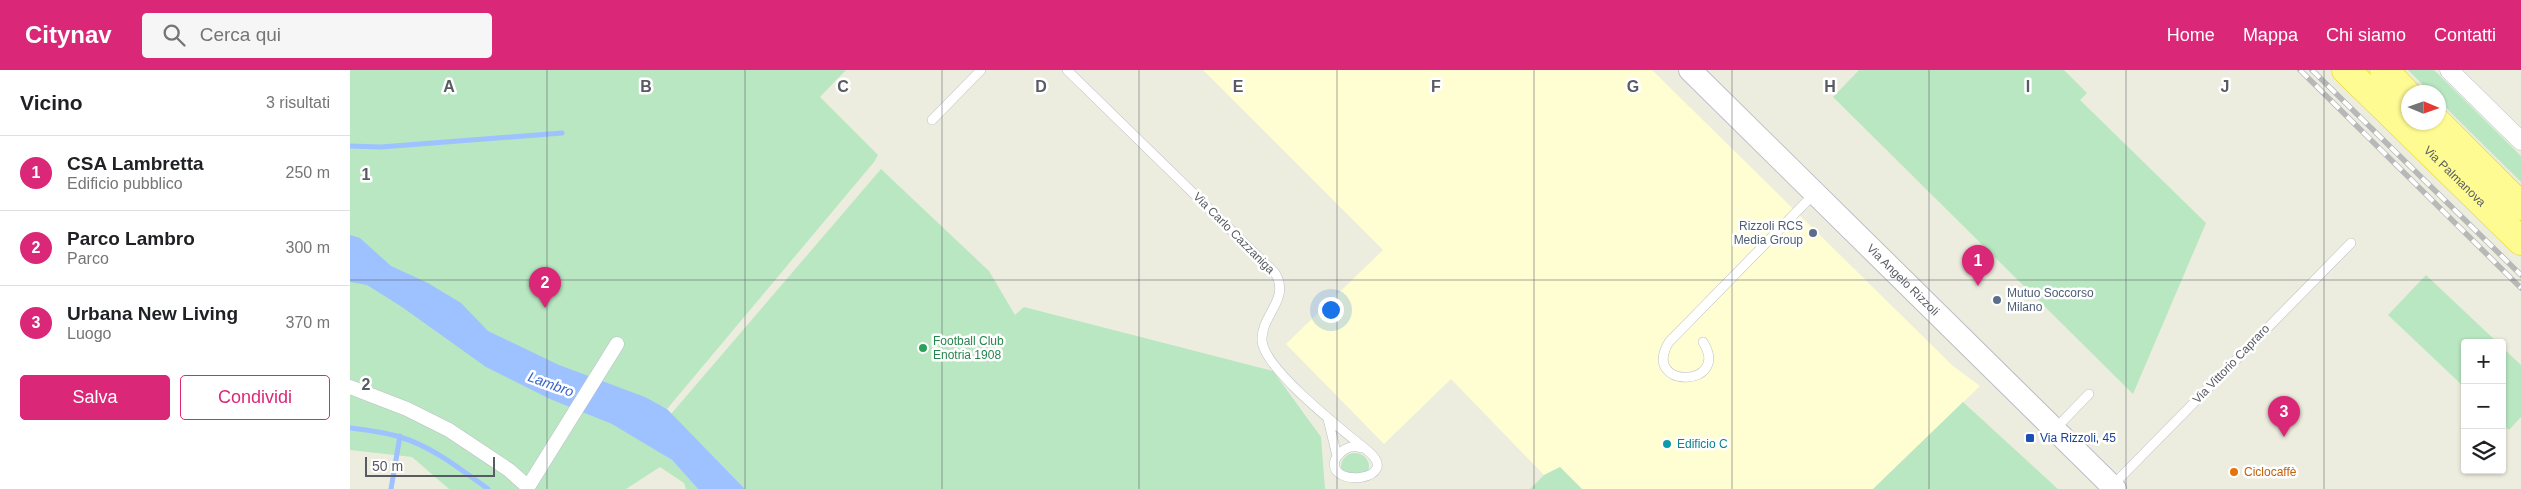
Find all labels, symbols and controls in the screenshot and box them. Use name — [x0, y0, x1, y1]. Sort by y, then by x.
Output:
search box — [142, 13, 492, 58]
text: Citynav — [25, 21, 112, 48]
icon: search — [160, 21, 188, 49]
text: Cerca qui — [200, 24, 281, 45]
text: Home — [2167, 25, 2215, 45]
text: Mappa — [2243, 25, 2298, 45]
text: Chi siamo — [2326, 25, 2406, 45]
text: Contatti — [2434, 25, 2496, 45]
text: A — [443, 78, 455, 95]
text: B — [640, 78, 652, 95]
text: C — [837, 78, 849, 95]
text: D — [1035, 78, 1047, 95]
text: E — [1233, 78, 1244, 95]
text: F — [1431, 78, 1441, 95]
text: G — [1627, 78, 1639, 95]
text: H — [1824, 78, 1836, 95]
text: I — [2026, 78, 2030, 95]
text: J — [2221, 78, 2229, 95]
north arrow — [2401, 85, 2446, 130]
text: Vicino — [20, 91, 83, 114]
text: 3 risultati — [266, 94, 330, 111]
street label: Via Palmanova — [2421, 143, 2489, 210]
text: CSA Lambretta — [67, 153, 204, 174]
text: 1 — [32, 164, 40, 181]
text: 250 m — [286, 164, 330, 181]
text: 1 — [362, 166, 371, 183]
text: Edificio pubblico — [67, 175, 183, 192]
street label: Via Carlo Cazzaniga — [1190, 189, 1278, 277]
place label: Rizzoli RCS Media Group — [1734, 219, 1803, 247]
marker: Rizzoli RCS Media Group — [1807, 227, 1819, 239]
text: Parco Lambro — [67, 228, 195, 249]
text: 2 — [32, 239, 40, 256]
text: 300 m — [286, 239, 330, 256]
street label: Via Angelo Rizzoli — [1864, 241, 1942, 319]
pin: 1 — [1962, 245, 1994, 286]
text: Parco — [67, 250, 109, 267]
pin: 2 — [529, 267, 561, 308]
place label: Mutuo Soccorso Milano — [2007, 286, 2094, 314]
marker: Mutuo Soccorso Milano — [1991, 294, 2003, 306]
your location — [1318, 297, 1344, 323]
text: Urbana New Living — [67, 303, 238, 324]
text: 3 — [32, 314, 40, 331]
text: 370 m — [286, 314, 330, 331]
street label: Via Vittorio Capraro — [2190, 321, 2272, 406]
text: Luogo — [67, 325, 112, 342]
place label: Football Club Enotria 1908 — [933, 334, 1004, 362]
map controls — [2461, 339, 2506, 474]
button: + — [2461, 339, 2506, 384]
marker: Football Club Enotria 1908 — [917, 342, 929, 354]
water label: Lambro — [526, 368, 576, 400]
button: Salva — [20, 375, 170, 420]
button: Condividi — [180, 375, 330, 420]
text: 2 — [362, 376, 371, 393]
button: − — [2461, 384, 2506, 429]
pin: 3 — [2268, 396, 2300, 437]
button: layers — [2461, 429, 2506, 474]
place label: Via Rizzoli, 45 — [2040, 431, 2116, 445]
marker: Via Rizzoli, 45 — [2024, 432, 2036, 444]
place label: Edificio C — [1677, 437, 1728, 451]
marker: Edificio C — [1661, 438, 1673, 450]
scale bar — [365, 454, 495, 477]
text: 50 m — [372, 458, 403, 474]
place label: Ciclocaffè — [2244, 465, 2297, 479]
marker: Ciclocaffè — [2228, 466, 2240, 478]

